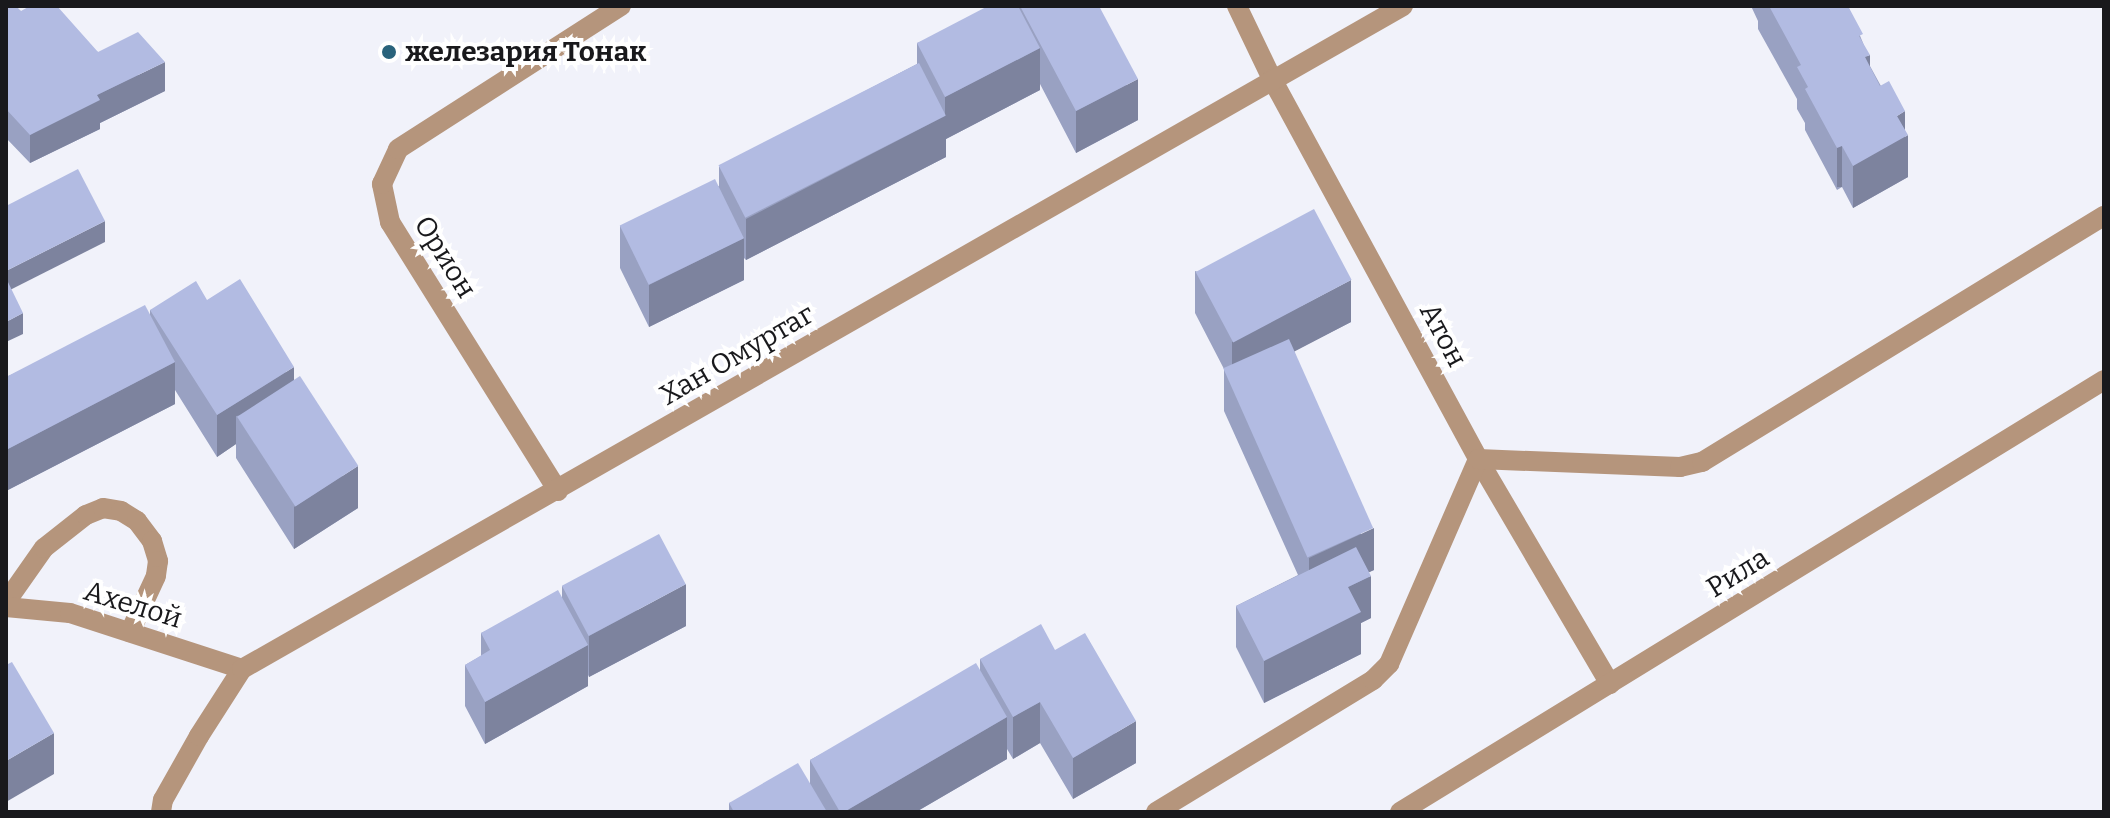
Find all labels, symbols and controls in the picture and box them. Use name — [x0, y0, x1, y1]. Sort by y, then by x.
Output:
place label: железария Тонак — [405, 35, 646, 69]
marker: железария Тонак — [380, 43, 398, 61]
street label: Орион — [407, 210, 483, 304]
street label: Хан Омуртаг — [654, 297, 820, 413]
street label: Атон — [1412, 297, 1474, 373]
street label: Рила — [1701, 541, 1775, 605]
street label: Ахелой — [80, 574, 186, 636]

